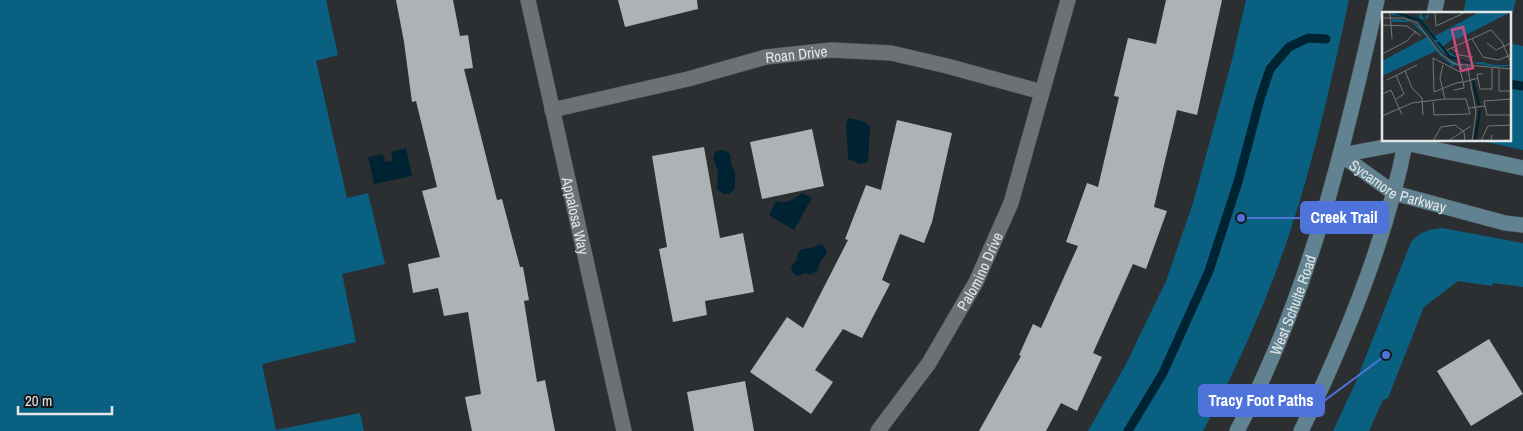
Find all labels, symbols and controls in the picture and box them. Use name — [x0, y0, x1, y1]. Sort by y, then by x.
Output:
inset map — [1382, 12, 1510, 141]
street label: Roan Drive — [764, 40, 829, 68]
street label: Sycamore Parkway — [1345, 154, 1450, 217]
street label: Appalosa Way — [557, 174, 595, 257]
callout: Creek Trail — [1301, 202, 1388, 233]
text: Creek Trail — [1310, 206, 1378, 228]
street label: Palomino Drive — [951, 228, 1007, 314]
street label: West Schulte Road — [1264, 252, 1321, 358]
scale bar — [18, 384, 111, 416]
callout: Tracy Foot Paths — [1199, 385, 1324, 416]
text: Tracy Foot Paths — [1208, 389, 1314, 411]
text: 20 m — [25, 390, 52, 411]

